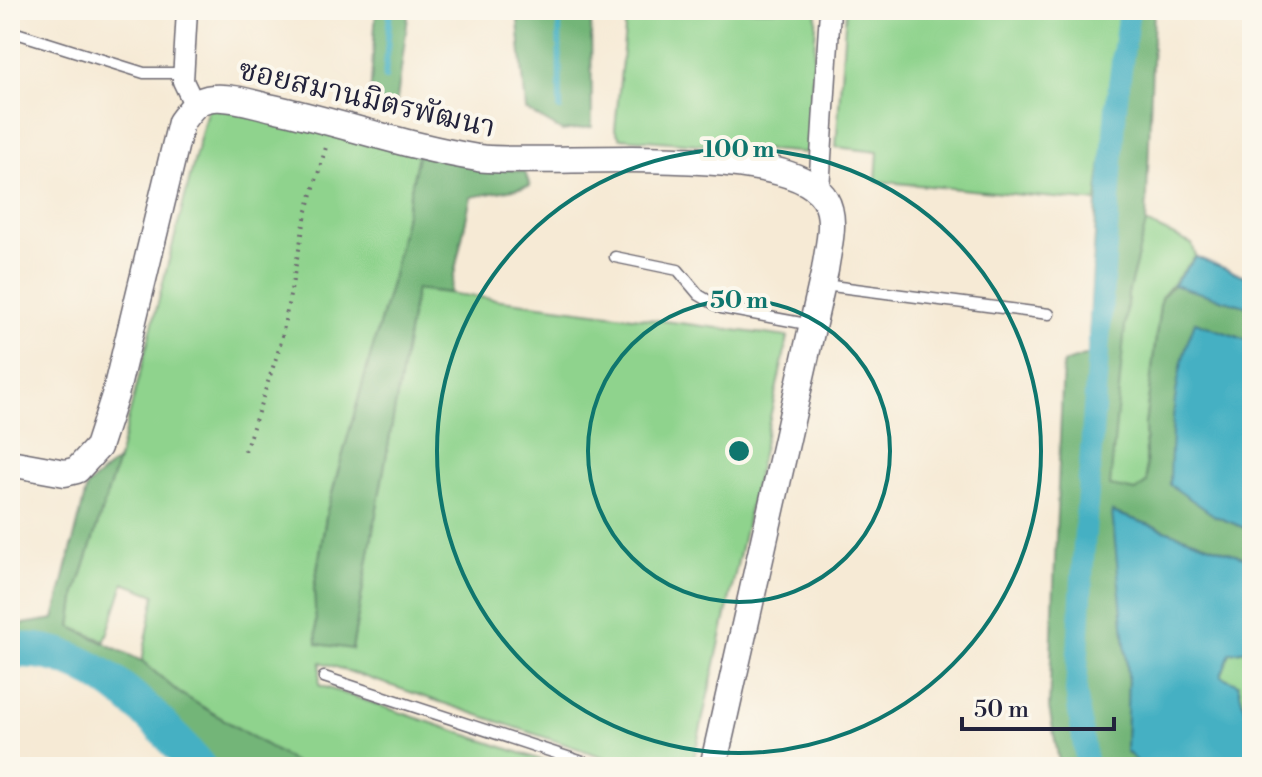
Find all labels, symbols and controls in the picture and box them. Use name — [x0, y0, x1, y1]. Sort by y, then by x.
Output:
street label: ซอยสมานมิตรพัฒนา — [235, 51, 499, 147]
text: 100 m — [703, 135, 775, 165]
text: 50 m — [710, 286, 768, 316]
centre of rings — [725, 437, 753, 465]
scale bar — [962, 681, 1114, 731]
text: 50 m — [974, 695, 1029, 725]

